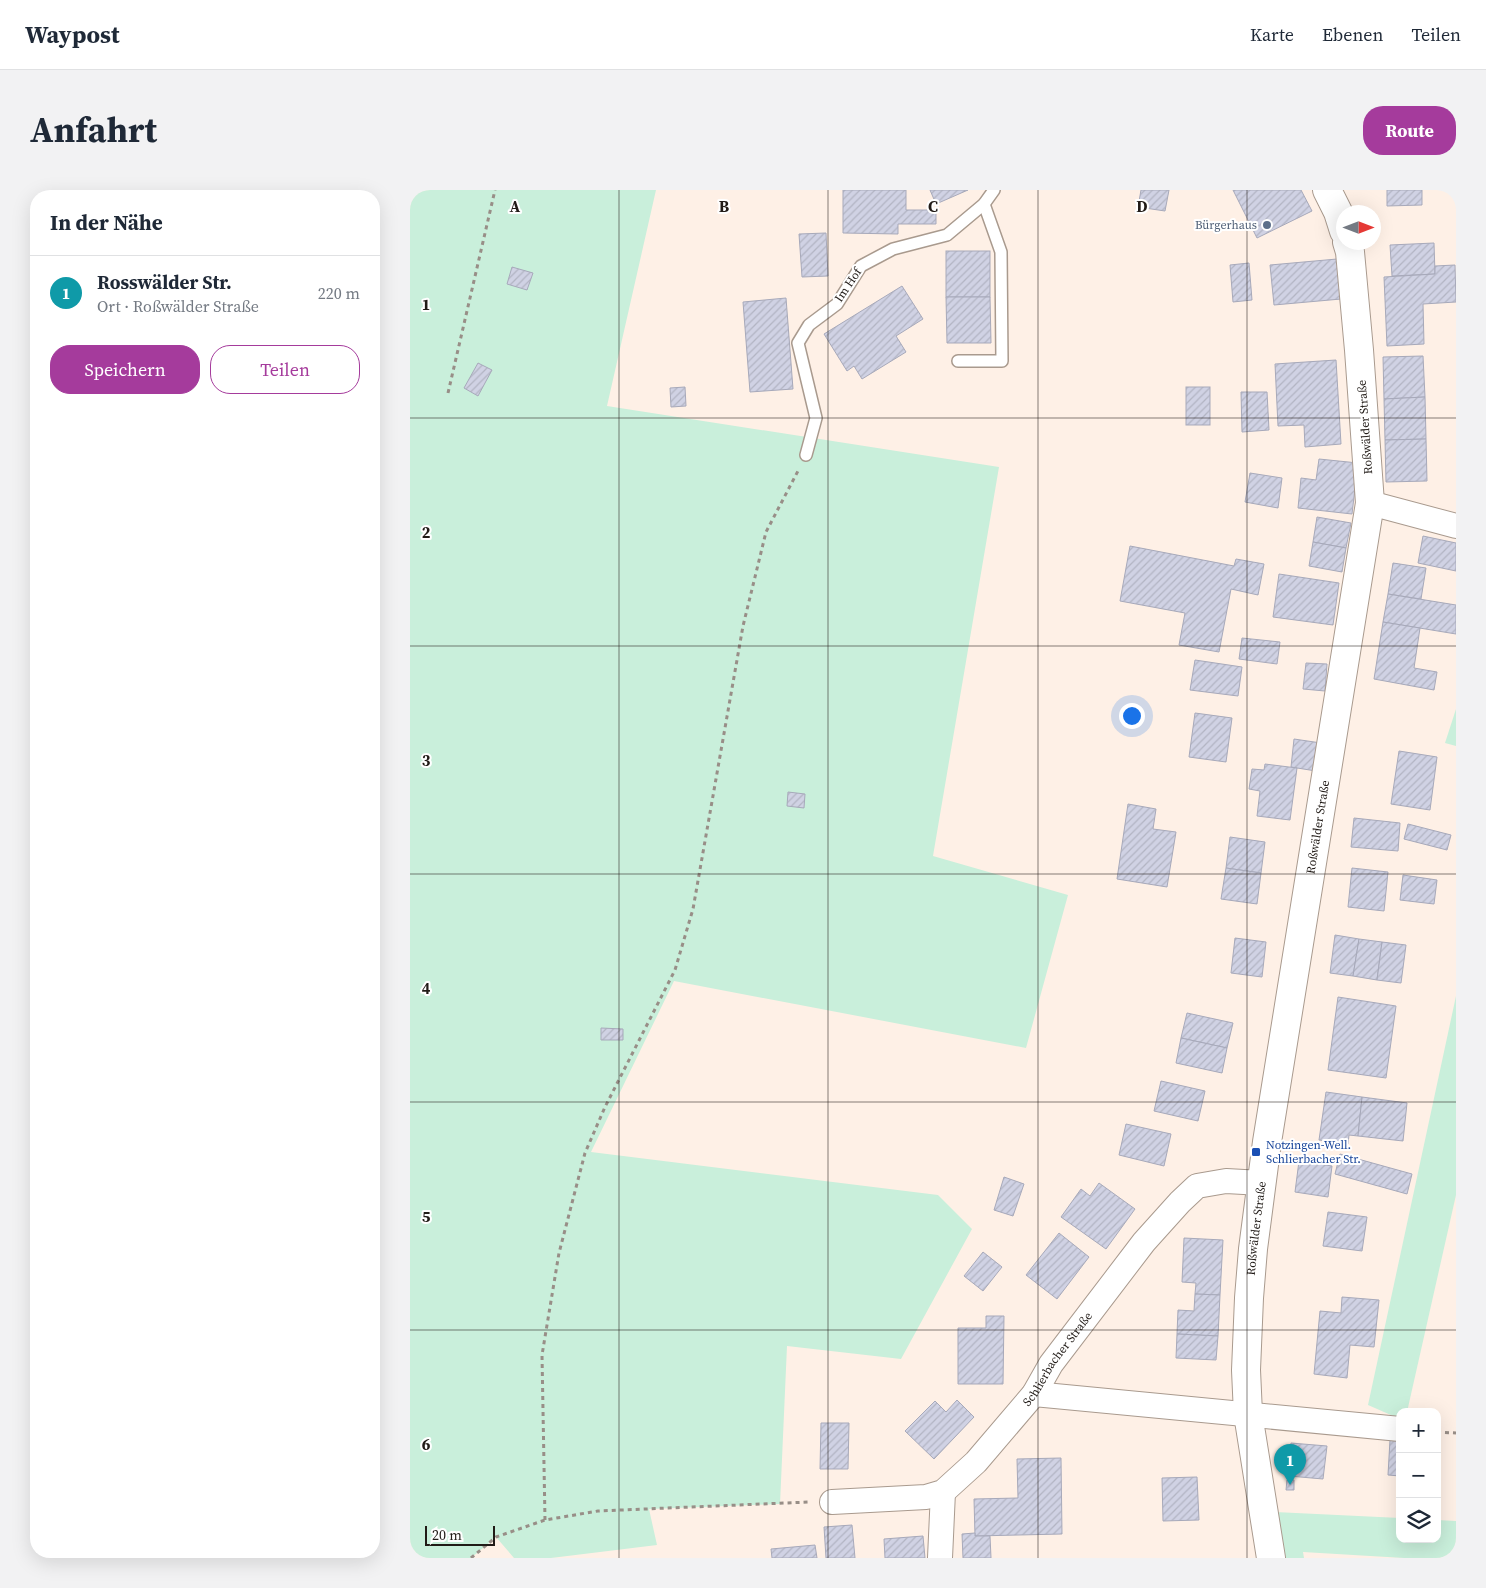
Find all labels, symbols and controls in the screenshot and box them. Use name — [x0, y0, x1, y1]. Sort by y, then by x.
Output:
text: Waypost — [25, 18, 120, 51]
text: Karte — [1250, 22, 1294, 47]
text: Ebenen — [1322, 22, 1383, 47]
text: Teilen — [1411, 22, 1461, 47]
text: Anfahrt — [30, 106, 157, 154]
button: Route — [1363, 106, 1456, 155]
text: A — [510, 195, 521, 217]
text: B — [719, 195, 730, 217]
text: C — [928, 195, 938, 217]
text: D — [1136, 195, 1148, 217]
north arrow — [1336, 205, 1381, 250]
text: In der Nähe — [50, 208, 163, 237]
place label: Bürgerhaus — [1195, 217, 1257, 233]
marker: Bürgerhaus — [1261, 219, 1273, 231]
street label: Im Hof — [831, 263, 866, 305]
text: Rosswälder Str. — [97, 269, 232, 295]
text: 1 — [62, 282, 70, 304]
text: 220 m — [318, 282, 360, 304]
text: 1 — [422, 293, 430, 315]
text: Ort · Roßwälder Straße — [97, 295, 259, 317]
button: Speichern — [50, 345, 200, 394]
button: Teilen — [210, 345, 360, 394]
street label: Roßwälder Straße — [1354, 379, 1376, 475]
text: 2 — [422, 521, 431, 543]
your location — [1119, 703, 1145, 729]
text: 3 — [422, 749, 431, 771]
street label: Roßwälder Straße — [1302, 779, 1333, 875]
text: 4 — [422, 977, 431, 999]
place label: Notzingen-Well. Schlierbacher Str. — [1266, 1137, 1361, 1167]
marker: Notzingen-Well. Schlierbacher Str. — [1250, 1146, 1262, 1158]
street label: Roßwälder Straße — [1243, 1180, 1270, 1276]
text: 5 — [422, 1205, 431, 1227]
street label: Schlierbacher Straße — [1019, 1309, 1096, 1410]
map controls — [1396, 1408, 1441, 1543]
button: + — [1396, 1408, 1441, 1453]
text: 6 — [422, 1433, 431, 1455]
pin: 1 — [1274, 1444, 1306, 1485]
button: − — [1396, 1453, 1441, 1498]
button: layers — [1396, 1498, 1441, 1543]
scale bar — [425, 1523, 495, 1546]
text: 20 m — [432, 1525, 462, 1545]

